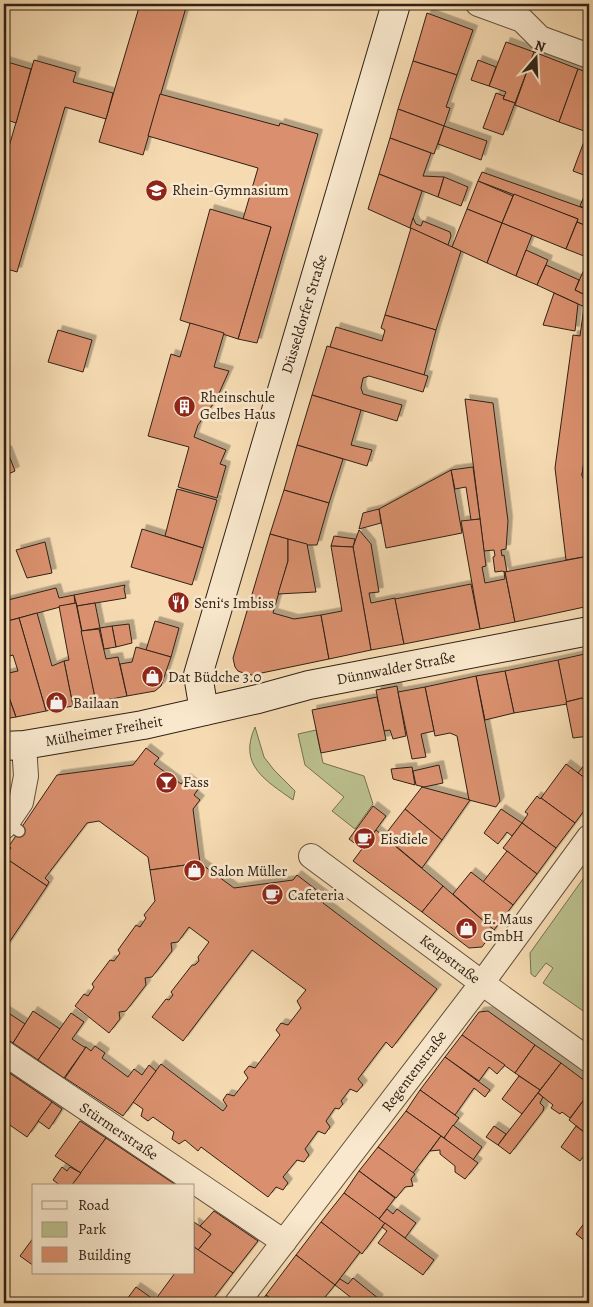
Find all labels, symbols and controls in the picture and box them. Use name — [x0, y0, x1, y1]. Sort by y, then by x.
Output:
north arrow — [510, 32, 560, 82]
text: N — [532, 36, 548, 57]
school or university icon: Rhein-Gymnasium — [144, 178, 168, 202]
place label: Rhein-Gymnasium — [172, 180, 289, 200]
street label: Düsseldorfer Straße — [276, 252, 332, 376]
place label: Rheinschule Gelbes Haus — [200, 387, 276, 424]
building icon: Rheinschule Gelbes Haus — [172, 394, 196, 418]
restaurant icon: Seni‘s Imbiss — [166, 591, 190, 615]
place label: Seni‘s Imbiss — [194, 593, 274, 613]
street label: Dünnwalder Straße — [335, 647, 457, 689]
shop icon: Dat Büdche 3.0 — [140, 665, 164, 689]
place label: Dat Büdche 3.0 — [168, 667, 261, 687]
shop icon: Bailaan — [45, 691, 69, 715]
place label: Bailaan — [73, 693, 119, 713]
street label: Mülheimer Freiheit — [44, 711, 164, 751]
bar icon: Fass — [155, 770, 179, 794]
place label: Fass — [183, 772, 209, 792]
cafe icon: Eisdiele — [352, 827, 376, 851]
place label: Eisdiele — [380, 829, 428, 849]
shop icon: Salon Müller — [182, 859, 206, 883]
place label: Salon Müller — [210, 861, 288, 881]
cafe icon: Cafeteria — [260, 883, 284, 907]
place label: Cafeteria — [288, 885, 344, 905]
place label: E. Maus GmbH — [483, 909, 533, 946]
shop icon: E. Maus GmbH — [455, 916, 479, 940]
street label: Keupstraße — [416, 930, 485, 988]
street label: Regentenstraße — [377, 1026, 451, 1116]
street label: Stürmerstraße — [76, 1097, 162, 1165]
legend — [32, 1184, 195, 1274]
text: Road — [78, 1195, 110, 1215]
text: Park — [78, 1219, 107, 1239]
text: Building — [78, 1245, 131, 1265]

